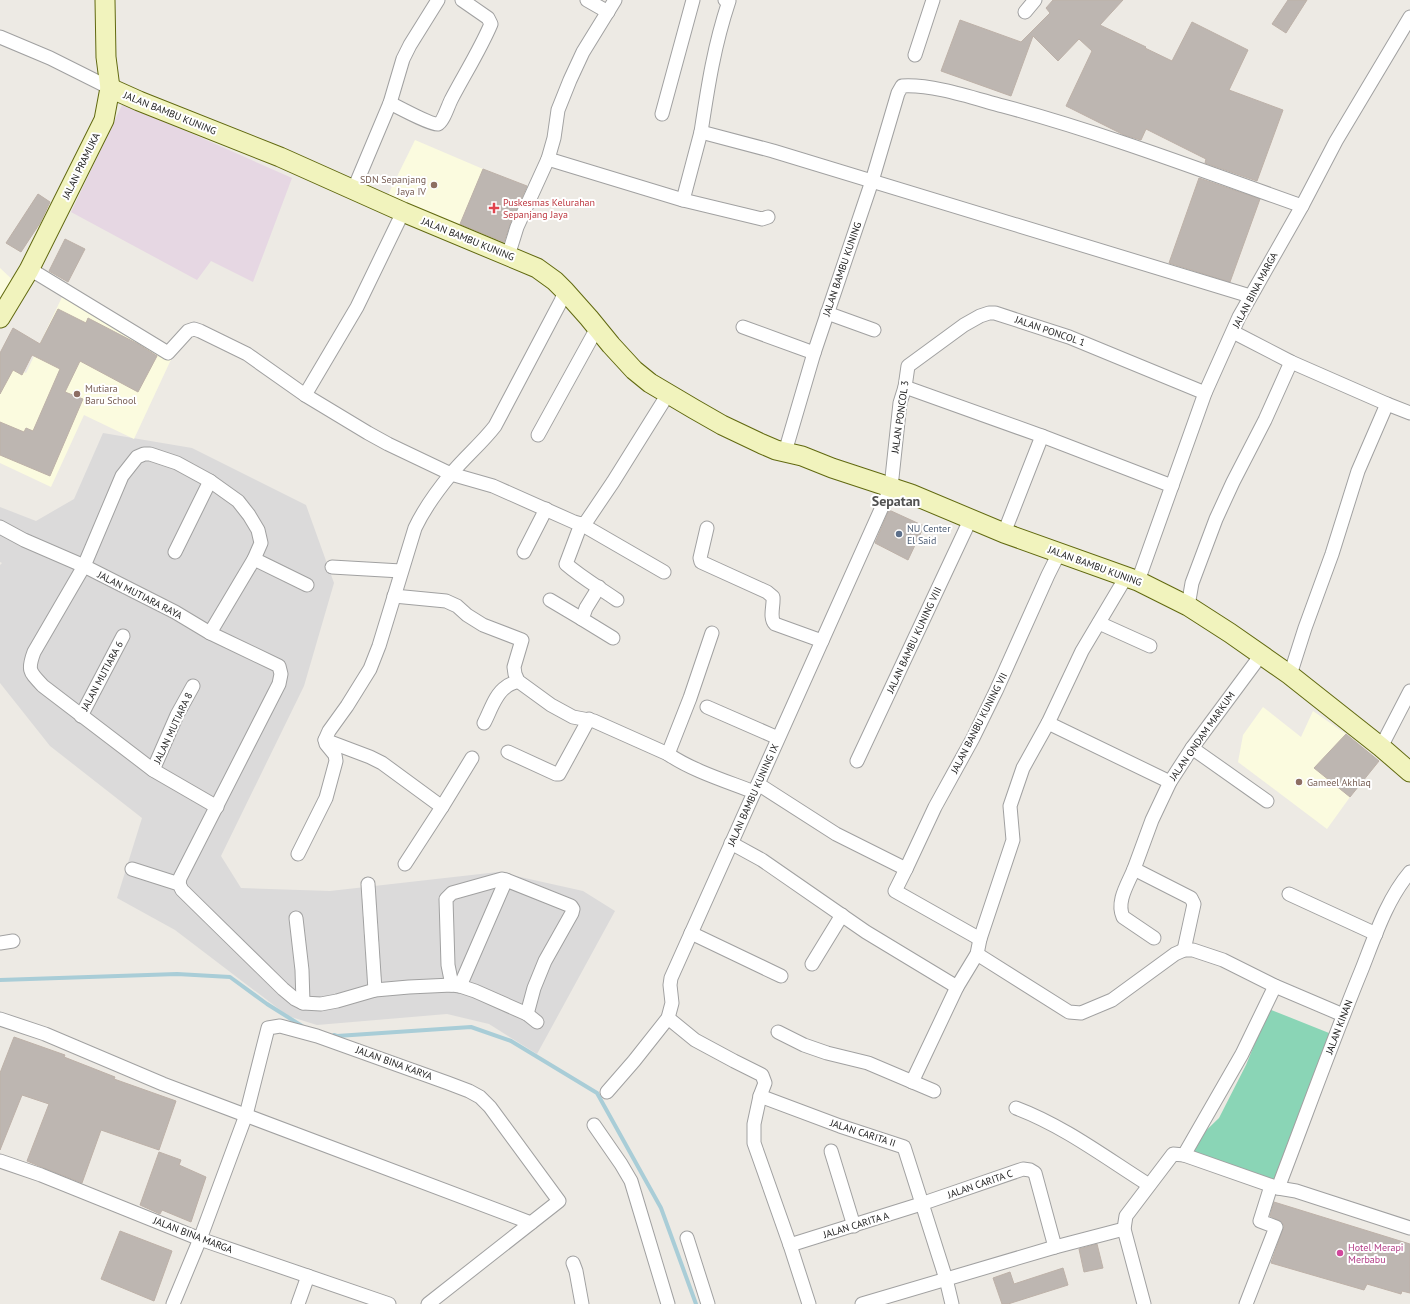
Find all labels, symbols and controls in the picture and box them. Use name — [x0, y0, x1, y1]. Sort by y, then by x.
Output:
street label: JALAN BAMBU KUNING — [121, 88, 218, 138]
street label: JALAN PRAMUKA — [59, 130, 103, 202]
place label: SDN Sepanjang Jaya IV — [360, 173, 426, 198]
marker: SDN Sepanjang Jaya IV — [429, 180, 439, 190]
place label: Puskesmas Kelurahan Sepanjang Jaya — [503, 196, 595, 221]
marker: Puskesmas Kelurahan Sepanjang Jaya — [488, 202, 500, 214]
street label: JALAN BAMBU KUNING — [419, 214, 516, 264]
street label: JALAN BAMBU KUNING — [819, 220, 864, 319]
street label: JALAN BINA MARGA — [1229, 250, 1281, 331]
street label: JALAN PONCOL 1 — [1012, 313, 1087, 349]
street label: JALAN PONCOL 3 — [888, 380, 912, 455]
place label: Mutiara Baru School — [85, 382, 136, 407]
marker: Mutiara Baru School — [72, 389, 82, 399]
district label: Sepatan — [872, 492, 920, 510]
place label: NU Center El Said — [907, 522, 951, 547]
marker: NU Center El Said — [894, 529, 904, 539]
street label: JALAN BAMBU KUNING — [1045, 543, 1144, 589]
street label: JALAN MUTIARA RAYA — [95, 568, 185, 622]
street label: JALAN BAMBU KUNING VIII — [883, 585, 944, 696]
street label: JALAN MUTIARA 6 — [78, 639, 126, 714]
street label: JALAN BANBU KUNING VII — [947, 670, 1010, 777]
street label: JALAN ONDAM MARKUM — [1166, 689, 1238, 784]
street label: JALAN MUTIARA 8 — [150, 690, 195, 767]
street label: JALAN BAMBU KUNING IX — [724, 742, 781, 849]
place label: Gameel Akhlaq — [1307, 776, 1371, 789]
marker: Gameel Akhlaq — [1294, 777, 1304, 787]
street label: JALAN KINAN — [1322, 998, 1355, 1057]
street label: JALAN BINA KARYA — [353, 1043, 434, 1083]
street label: JALAN CARITA II — [828, 1116, 897, 1150]
street label: JALAN CARITA C — [945, 1167, 1015, 1202]
street label: JALAN CARITA A — [821, 1209, 891, 1241]
street label: JALAN BINA MARGA — [150, 1214, 235, 1256]
place label: Hotel Merapi Merbabu — [1348, 1241, 1403, 1266]
marker: Hotel Merapi Merbabu — [1335, 1248, 1345, 1258]

